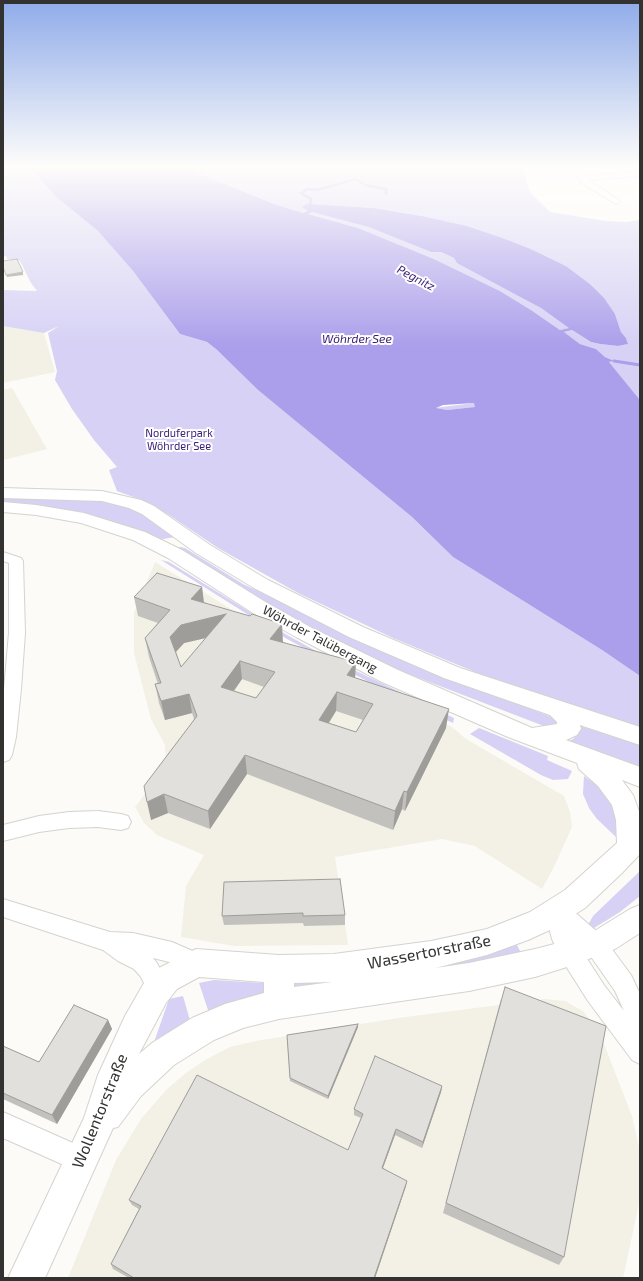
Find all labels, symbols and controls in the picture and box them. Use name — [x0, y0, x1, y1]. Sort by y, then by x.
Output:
water label: Pegnitz — [395, 262, 437, 294]
water label: Wöhrder See — [322, 332, 392, 346]
park label: Norduferpark Wöhrder See — [145, 426, 213, 452]
street label: Wöhrder Talübergang — [260, 602, 380, 676]
street label: Wassertorstraße — [366, 931, 492, 973]
street label: Wollentorstraße — [68, 1051, 132, 1171]

